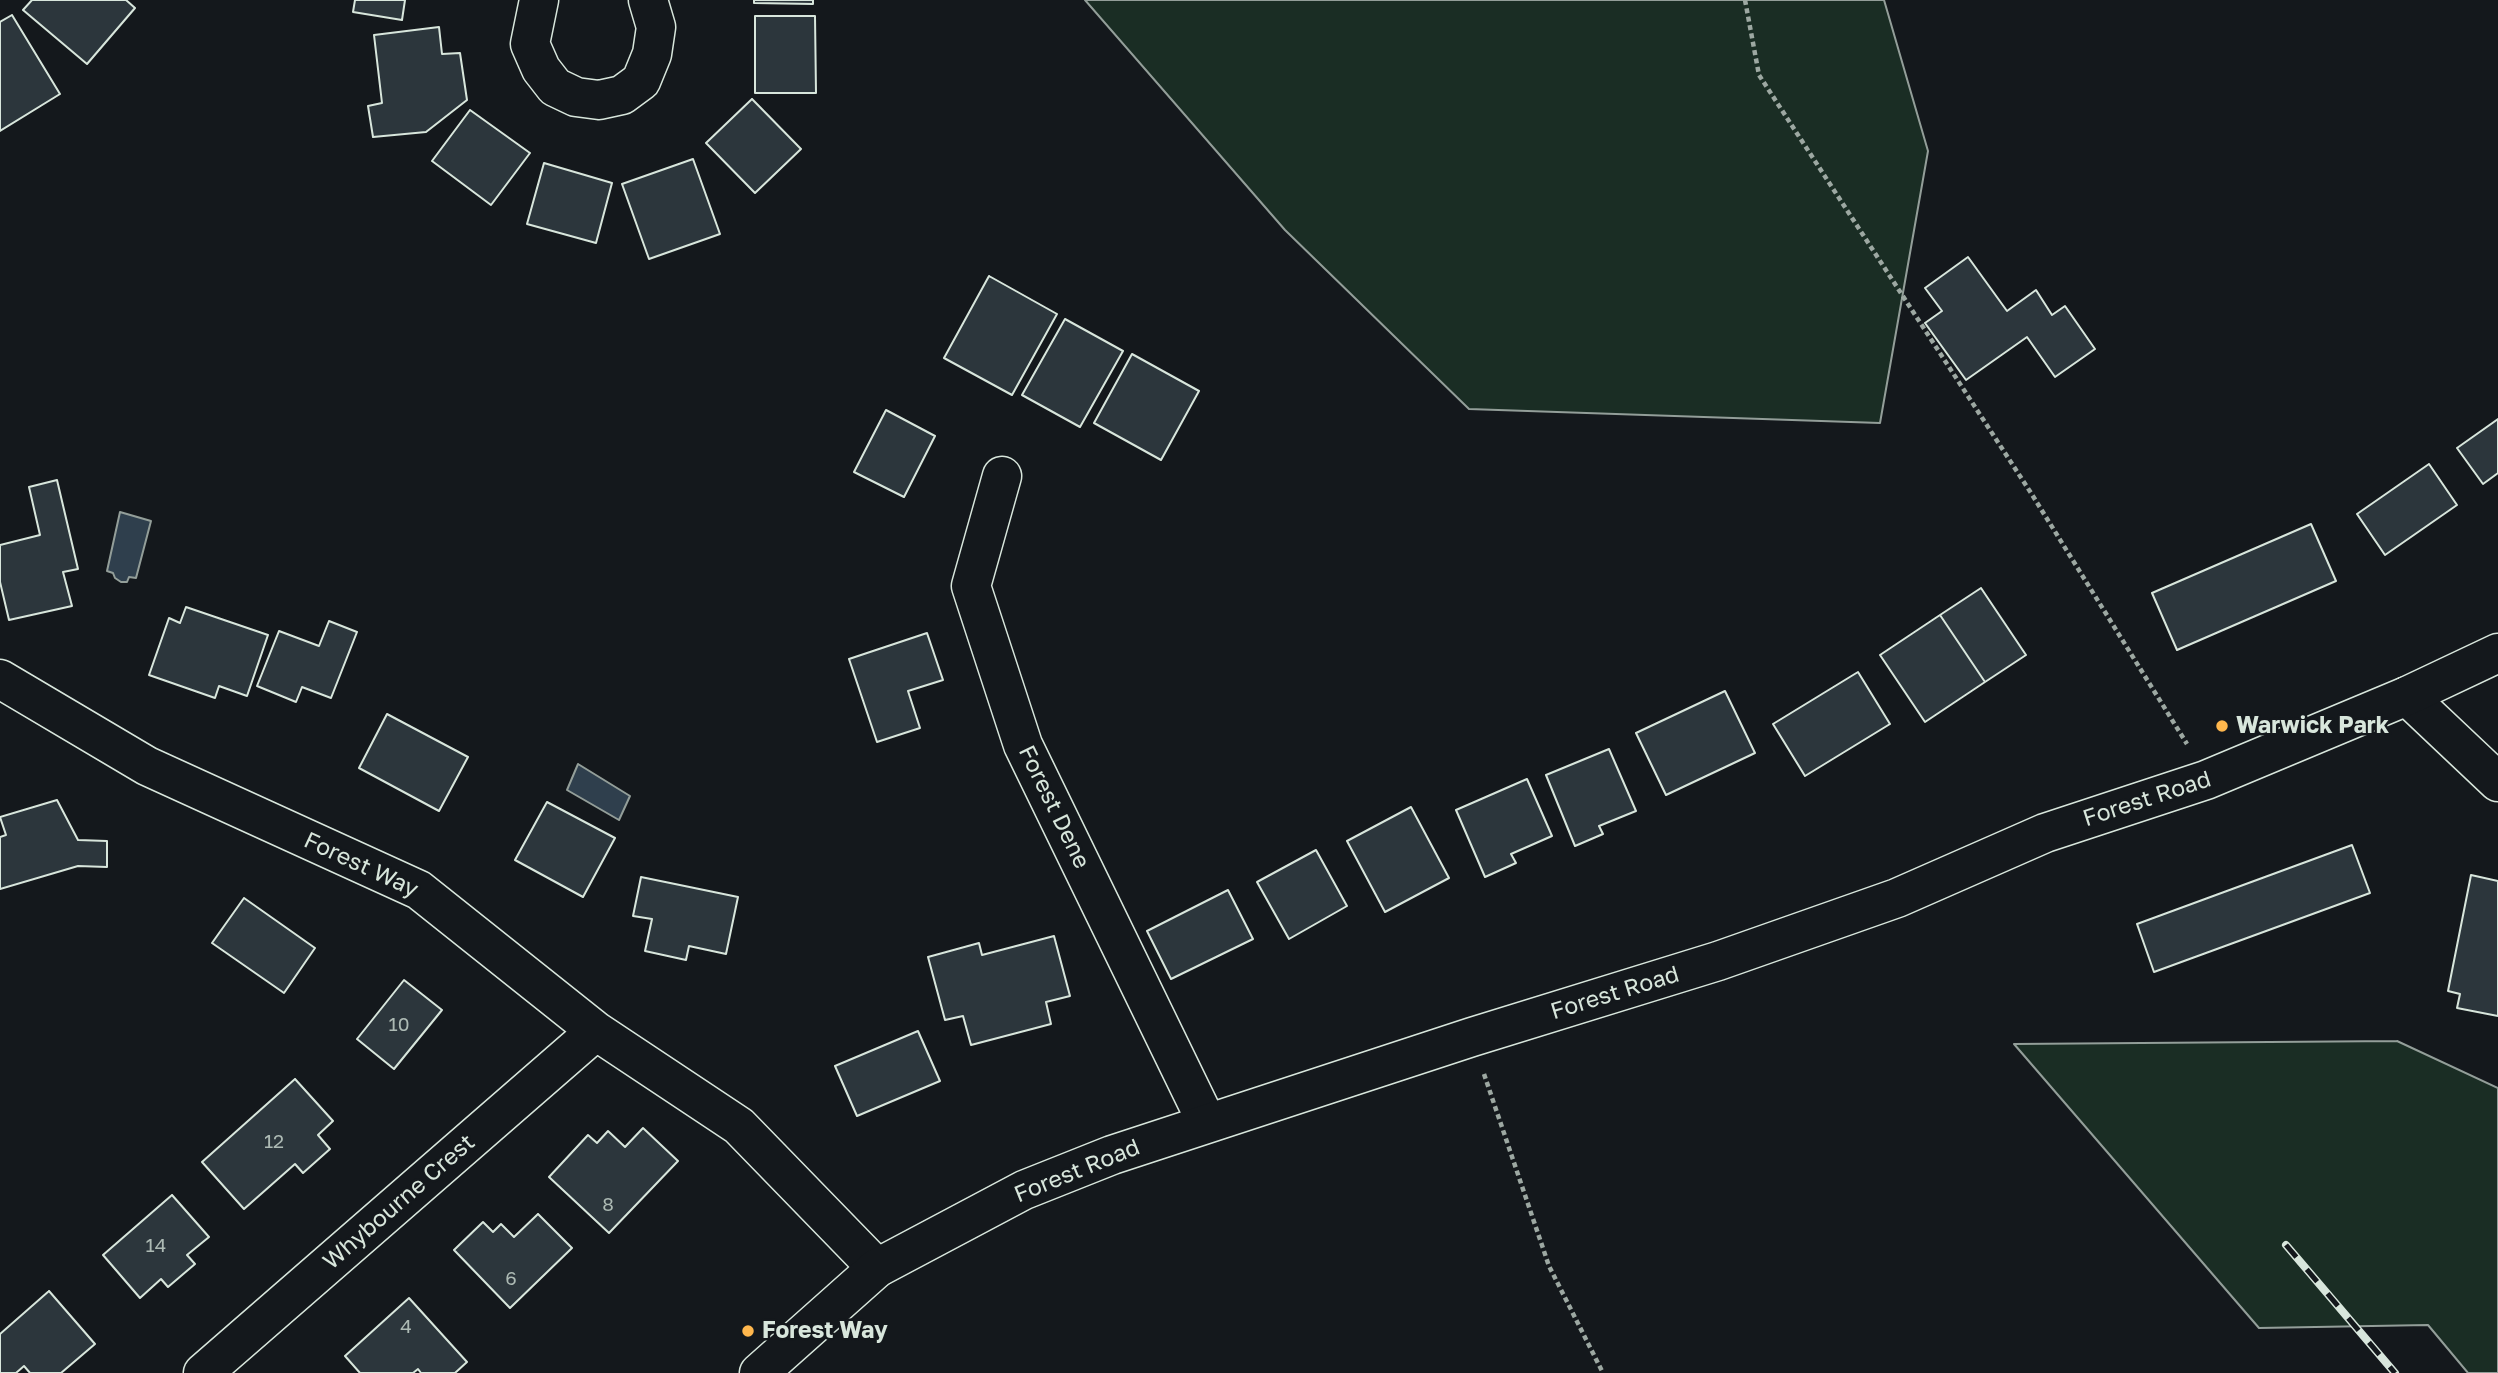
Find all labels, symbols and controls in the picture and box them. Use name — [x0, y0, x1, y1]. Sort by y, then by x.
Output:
place label: Warwick Park — [2236, 712, 2389, 740]
marker: Warwick Park — [2214, 718, 2230, 734]
street label: Forest Dene — [1012, 741, 1096, 873]
street label: Forest Road — [2080, 765, 2214, 833]
street label: Forest Way — [299, 826, 423, 904]
street label: Forest Road — [1547, 960, 1683, 1026]
house number: 10 — [389, 1014, 409, 1036]
street label: Whybourne Crest — [318, 1129, 480, 1275]
house number: 12 — [264, 1131, 284, 1153]
street label: Forest Road — [1010, 1133, 1144, 1209]
house number: 8 — [602, 1194, 614, 1216]
house number: 14 — [146, 1235, 166, 1257]
house number: 6 — [505, 1268, 517, 1290]
house number: 4 — [400, 1316, 412, 1338]
place label: Forest Way — [762, 1317, 888, 1345]
marker: Forest Way — [740, 1323, 756, 1339]

